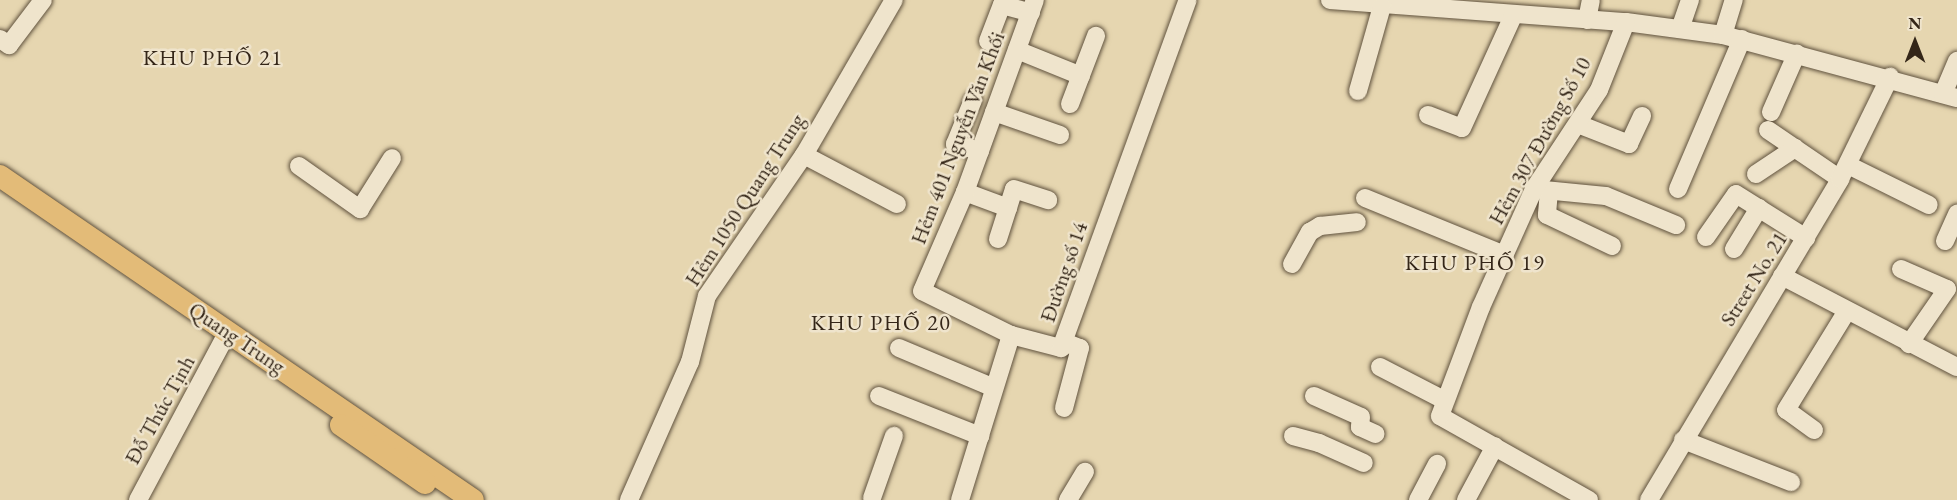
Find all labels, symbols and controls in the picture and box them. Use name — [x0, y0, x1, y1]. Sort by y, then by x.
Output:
north arrow — [1885, 12, 1945, 72]
text: N — [1909, 13, 1921, 34]
street label: Hẻm 401 Nguyễn Văn Khối — [906, 28, 1010, 248]
district label: KHU PHỐ 21 — [143, 45, 283, 71]
street label: Hẻm 307 Đường Số 10 — [1484, 53, 1596, 229]
street label: Hẻm 1050 Quang Trung — [680, 109, 810, 291]
street label: Đường số 14 — [1035, 219, 1093, 325]
street label: Street No. 21 — [1715, 227, 1793, 331]
district label: KHU PHỐ 19 — [1405, 250, 1545, 276]
street label: Quang Trung — [184, 297, 290, 379]
district label: KHU PHỐ 20 — [811, 310, 951, 336]
street label: Đỗ Thúc Tịnh — [120, 351, 200, 469]

